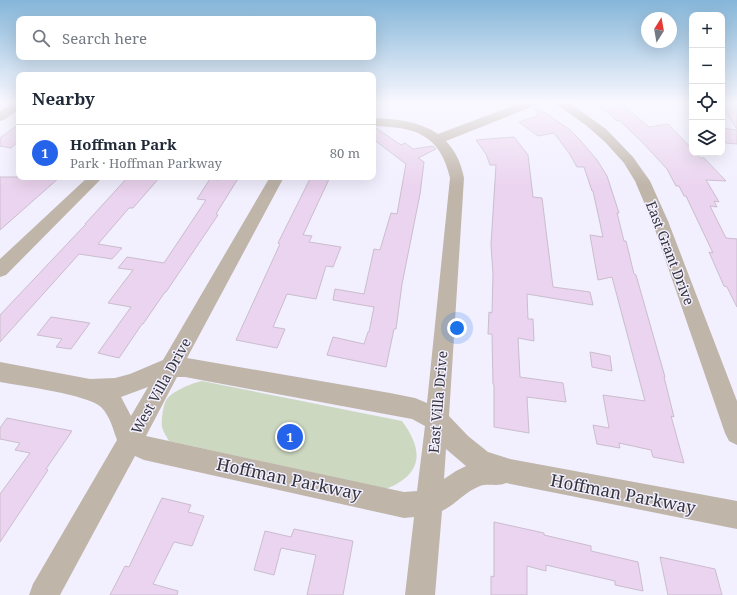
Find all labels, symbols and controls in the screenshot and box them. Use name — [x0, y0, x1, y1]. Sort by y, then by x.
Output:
north arrow — [641, 12, 677, 48]
map controls — [689, 12, 725, 156]
button: + — [689, 12, 725, 48]
search box — [16, 16, 376, 60]
icon: search — [30, 27, 52, 49]
text: Search here — [62, 28, 147, 48]
button: − — [689, 48, 725, 84]
button: locate — [689, 84, 725, 120]
text: Nearby — [32, 87, 95, 110]
button: layers — [689, 120, 725, 156]
text: Hoffman Park — [70, 134, 177, 154]
text: 1 — [41, 144, 49, 162]
text: 80 m — [330, 144, 360, 162]
text: Park · Hoffman Parkway — [70, 154, 222, 172]
street label: East Grant Drive — [642, 198, 699, 308]
your location — [447, 318, 467, 338]
street label: West Villa Drive — [126, 334, 195, 437]
street label: East Villa Drive — [424, 350, 451, 454]
pin: 1 — [277, 422, 303, 452]
street label: Hoffman Parkway — [215, 452, 364, 505]
street label: Hoffman Parkway — [548, 468, 698, 519]

